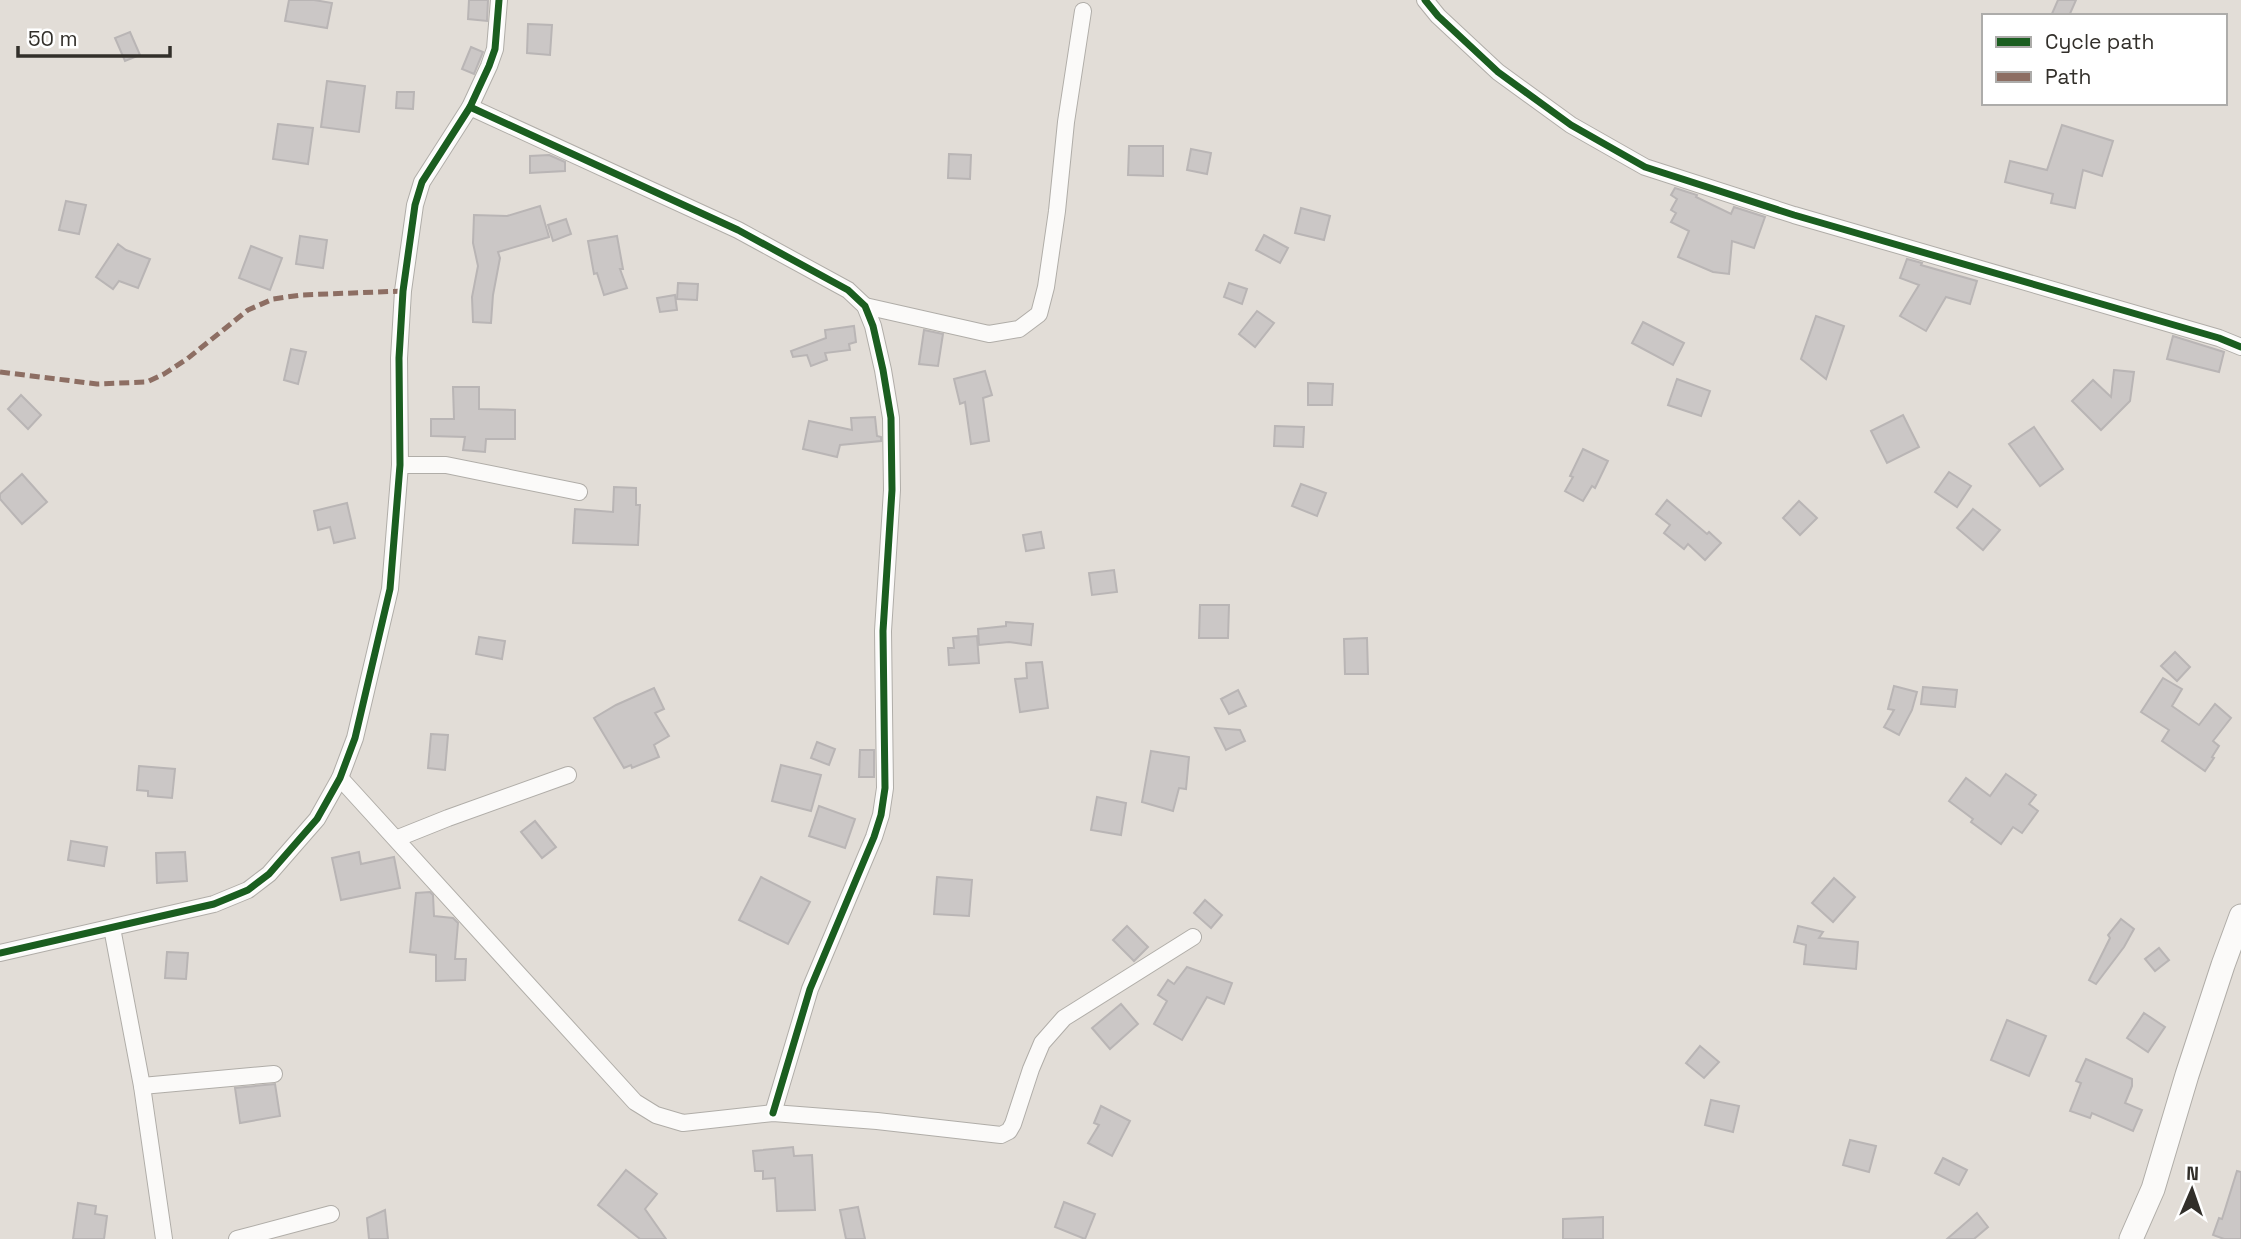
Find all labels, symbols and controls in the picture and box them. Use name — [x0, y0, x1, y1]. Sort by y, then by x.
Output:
scale bar — [18, 14, 170, 58]
legend — [1982, 14, 2227, 105]
text: 50 m — [28, 25, 78, 52]
text: Cycle path — [2045, 28, 2154, 55]
text: Path — [2045, 63, 2091, 90]
north arrow — [2157, 1155, 2227, 1225]
text: N — [2186, 1161, 2199, 1186]

